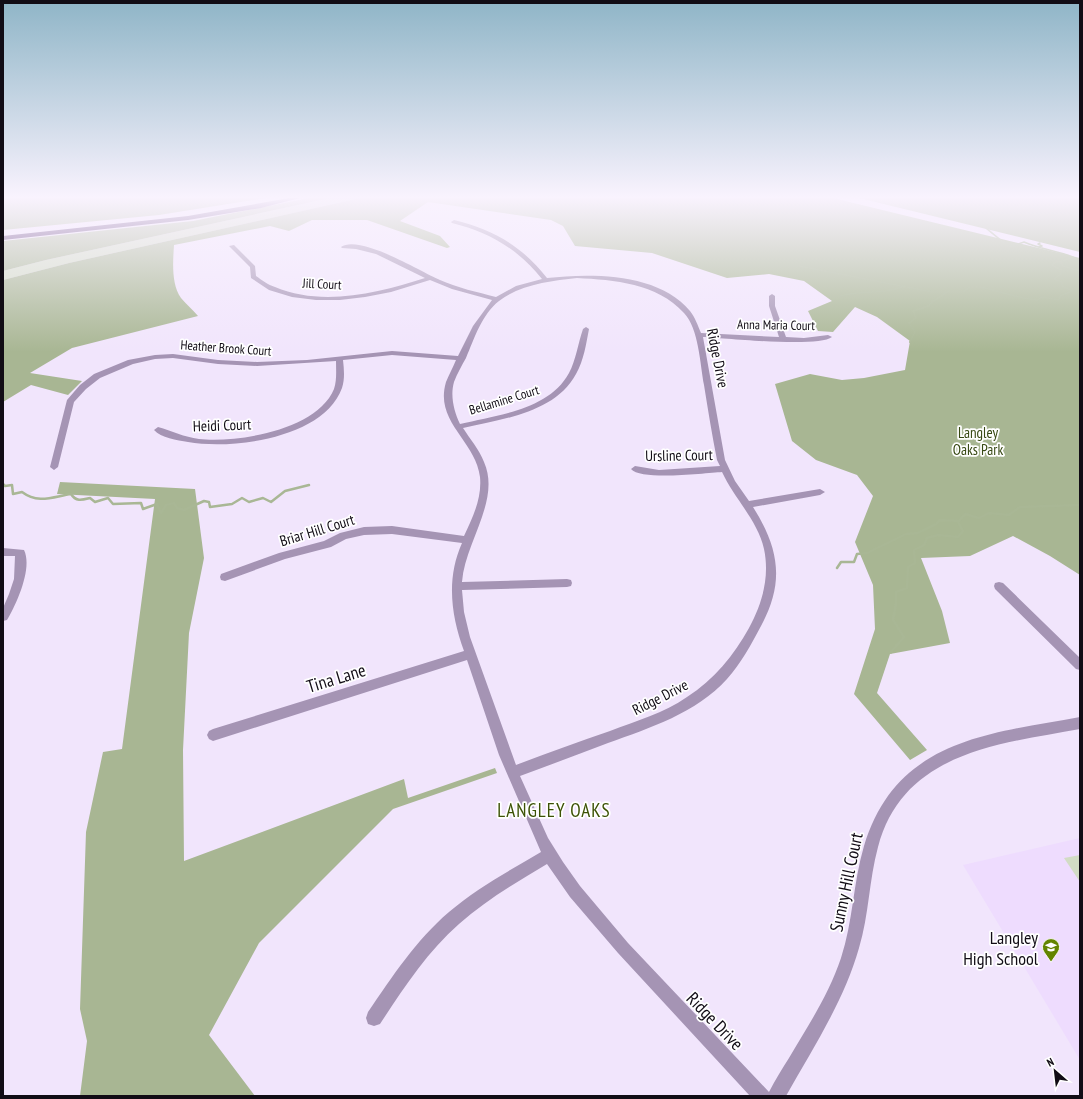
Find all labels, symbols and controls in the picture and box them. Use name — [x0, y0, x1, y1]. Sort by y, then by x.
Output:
street label: Jill Court — [301, 274, 342, 294]
street label: Anna Maria Court — [737, 316, 815, 334]
street label: Ridge Drive — [703, 327, 733, 389]
street label: Heather Brook Court — [180, 336, 273, 360]
street label: Bellamine Court — [467, 381, 541, 419]
street label: Heidi Court — [192, 414, 252, 436]
park label: Langley Oaks Park — [953, 423, 1003, 459]
street label: Ursline Court — [645, 445, 713, 465]
street label: Briar Hill Court — [277, 510, 357, 550]
street label: Tina Lane — [304, 658, 368, 698]
street label: Ridge Drive — [629, 675, 691, 719]
district label: LANGLEY OAKS — [497, 798, 611, 822]
street label: Sunny Hill Court — [824, 830, 868, 934]
place label: Langley High School — [963, 926, 1039, 970]
school or university icon: Langley High School — [1041, 937, 1061, 962]
street label: Ridge Drive — [682, 987, 748, 1055]
north arrow — [1035, 1051, 1075, 1091]
text: N — [1044, 1055, 1056, 1070]

